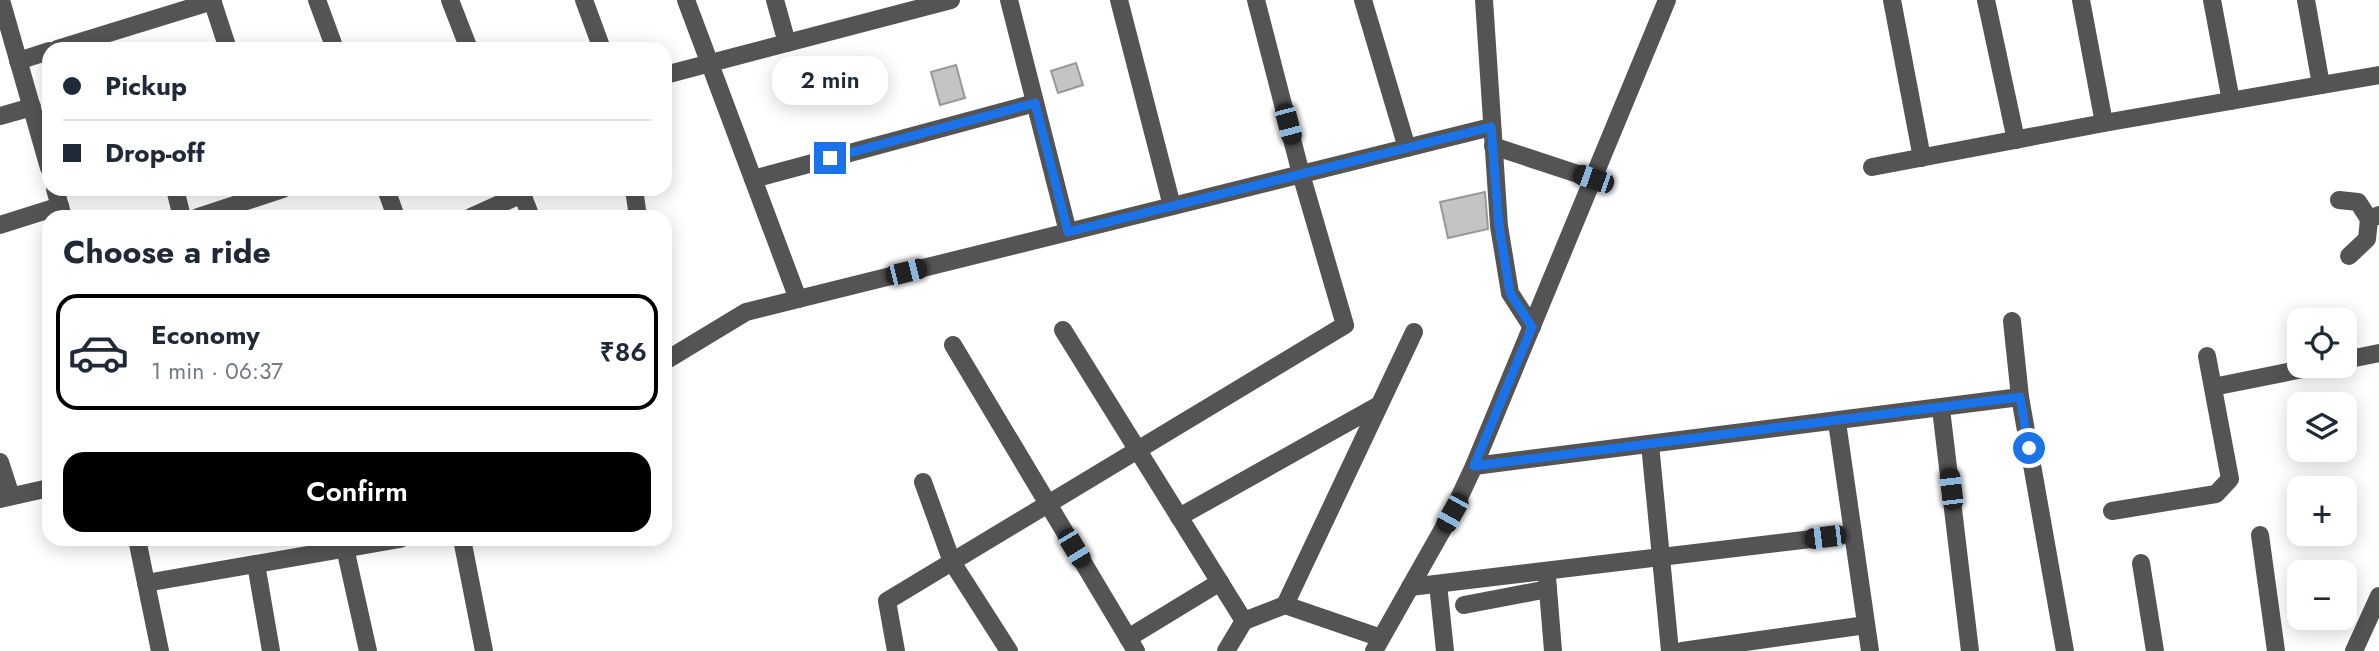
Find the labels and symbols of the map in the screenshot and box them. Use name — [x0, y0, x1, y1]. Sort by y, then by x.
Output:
callout: 2 min — [772, 57, 888, 106]
car — [1273, 101, 1304, 147]
route end — [814, 142, 846, 174]
car — [1570, 162, 1617, 196]
car — [884, 257, 929, 287]
route start — [2013, 432, 2045, 464]
car — [1939, 467, 1964, 511]
car — [1433, 490, 1472, 536]
car — [1803, 524, 1848, 550]
car — [1055, 525, 1094, 571]

